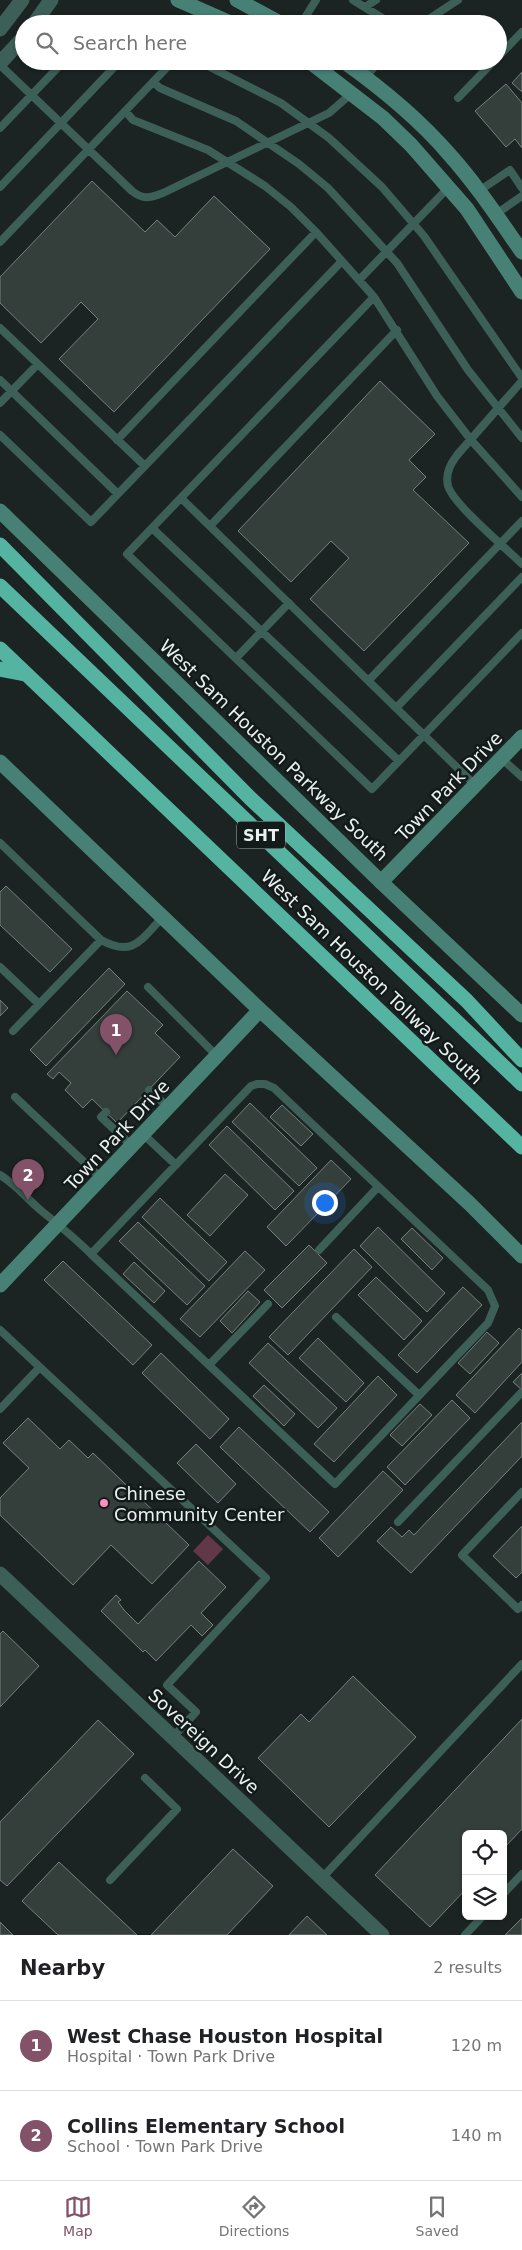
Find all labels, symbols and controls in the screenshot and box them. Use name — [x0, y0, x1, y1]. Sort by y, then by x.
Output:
search box — [15, 15, 507, 70]
icon: search — [33, 29, 61, 57]
text: Search here — [73, 32, 187, 54]
street label: West Sam Houston Parkway South — [155, 635, 393, 865]
street label: Town Park Drive — [391, 727, 506, 846]
road number: SHT — [237, 822, 285, 848]
street label: West Sam Houston Tollway South — [257, 865, 487, 1089]
pin: 1 — [100, 1014, 132, 1055]
street label: Town Park Drive — [60, 1075, 174, 1195]
pin: 2 — [12, 1159, 44, 1200]
your location — [312, 1190, 338, 1216]
place label: Chinese Community Center — [114, 1483, 285, 1525]
marker: Chinese Community Center — [98, 1497, 110, 1509]
street label: Sovereign Drive — [144, 1684, 264, 1798]
map controls — [462, 1830, 507, 1920]
button: locate — [462, 1830, 507, 1875]
button: layers — [462, 1875, 507, 1920]
text: Nearby — [20, 1956, 105, 1980]
text: 2 results — [433, 1958, 502, 1977]
text: West Chase Houston Hospital — [67, 2025, 383, 2047]
text: 1 — [30, 2036, 42, 2055]
text: 120 m — [451, 2036, 502, 2055]
text: Hospital · Town Park Drive — [67, 2047, 275, 2066]
text: Collins Elementary School — [67, 2115, 345, 2137]
text: 2 — [30, 2126, 42, 2145]
text: 140 m — [451, 2126, 502, 2145]
text: School · Town Park Drive — [67, 2137, 263, 2156]
tab: Map — [63, 2193, 93, 2239]
tab: Directions — [219, 2193, 289, 2239]
tab: Saved — [416, 2193, 459, 2239]

